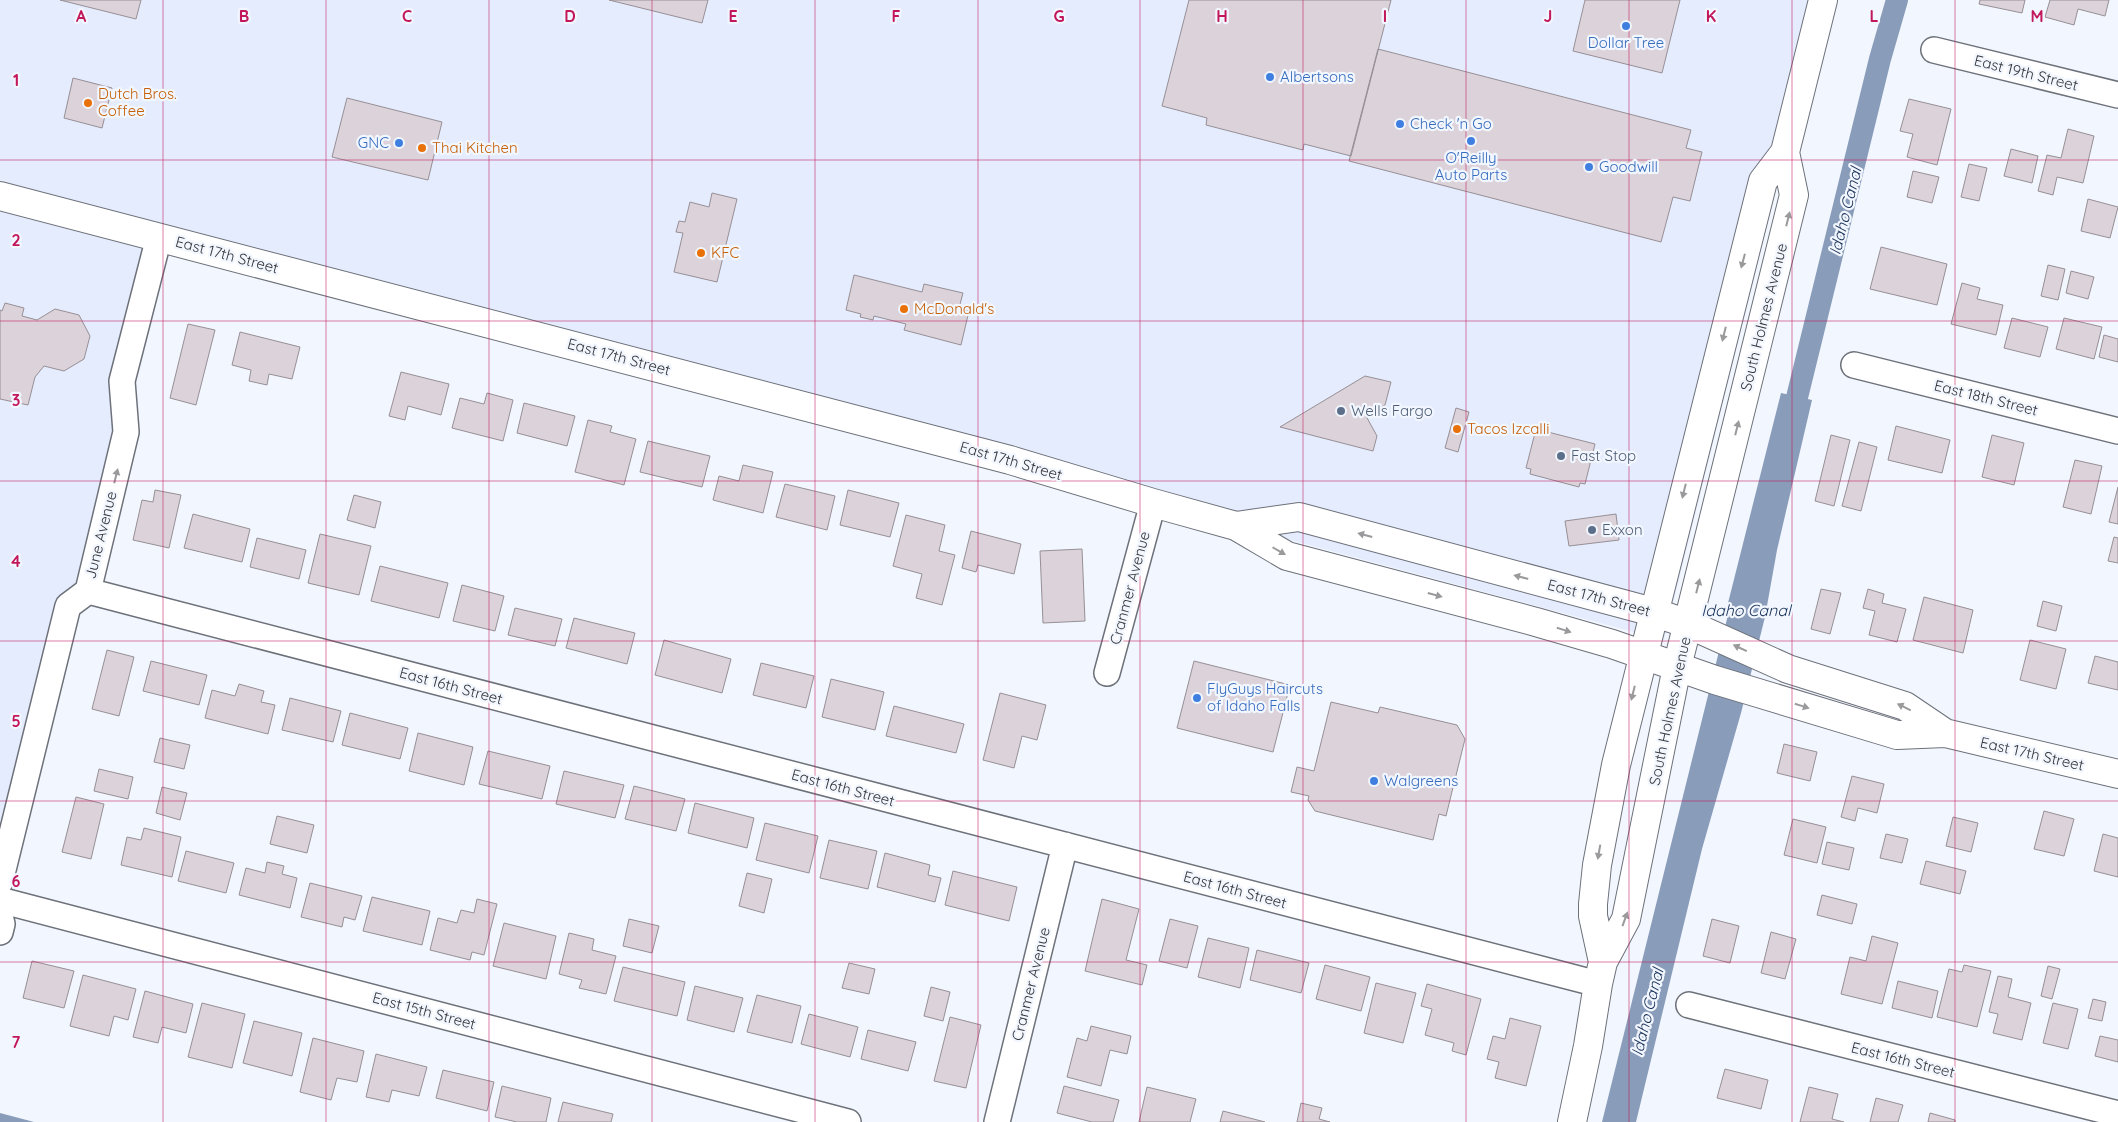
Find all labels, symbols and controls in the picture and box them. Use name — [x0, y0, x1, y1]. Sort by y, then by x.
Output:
text: A — [76, 6, 87, 26]
text: B — [239, 6, 249, 26]
text: C — [402, 6, 412, 26]
text: D — [564, 6, 576, 26]
text: E — [728, 6, 738, 26]
text: F — [892, 6, 901, 26]
text: G — [1053, 6, 1065, 26]
text: H — [1216, 6, 1228, 26]
text: I — [1383, 6, 1387, 26]
text: J — [1544, 6, 1552, 26]
text: K — [1706, 6, 1716, 26]
text: L — [1870, 6, 1879, 26]
text: M — [2030, 6, 2044, 26]
marker: Dollar Tree — [1620, 20, 1632, 32]
place label: Dollar Tree — [1588, 33, 1664, 52]
street label: East 19th Street — [1972, 50, 2080, 95]
place label: Albertsons — [1280, 67, 1354, 86]
text: 1 — [13, 70, 19, 90]
marker: Albertsons — [1264, 71, 1276, 83]
place label: Dutch Bros. Coffee — [98, 84, 177, 120]
marker: Dutch Bros. Coffee — [82, 97, 94, 109]
place label: Check 'n Go — [1410, 114, 1492, 133]
marker: Check 'n Go — [1394, 118, 1406, 130]
place label: GNC — [358, 133, 389, 152]
marker: O'Reilly Auto Parts — [1465, 135, 1477, 147]
marker: GNC — [393, 137, 405, 149]
place label: Thai Kitchen — [432, 138, 518, 157]
marker: Thai Kitchen — [416, 142, 428, 154]
place label: O'Reilly Auto Parts — [1435, 148, 1507, 184]
place label: Goodwill — [1599, 157, 1658, 176]
marker: Goodwill — [1583, 161, 1595, 173]
water label: Idaho Canal — [1824, 163, 1866, 257]
one-way arrow — [1784, 212, 1792, 227]
text: 2 — [11, 230, 21, 250]
street label: East 17th Street — [174, 232, 281, 277]
street label: South Holmes Avenue — [1736, 241, 1791, 393]
place label: KFC — [711, 243, 739, 262]
marker: KFC — [695, 247, 707, 259]
one-way arrow — [1738, 253, 1746, 268]
place label: McDonald's — [914, 299, 994, 318]
marker: McDonald's — [898, 303, 910, 315]
one-way arrow — [1720, 326, 1728, 341]
street label: East 17th Street — [566, 334, 673, 379]
street label: East 18th Street — [1932, 375, 2040, 420]
text: 3 — [12, 390, 20, 410]
place label: Wells Fargo — [1351, 401, 1433, 420]
marker: Wells Fargo — [1335, 405, 1347, 417]
place label: Tacos Izcalli — [1467, 419, 1549, 438]
one-way arrow — [1733, 420, 1741, 435]
marker: Tacos Izcalli — [1451, 423, 1463, 435]
street label: East 17th Street — [958, 437, 1065, 484]
place label: Fast Stop — [1571, 446, 1636, 465]
marker: Fast Stop — [1555, 450, 1567, 462]
one-way arrow — [112, 468, 120, 483]
one-way arrow — [1680, 484, 1688, 499]
street label: June Avenue — [80, 489, 121, 581]
place label: Exxon — [1602, 520, 1643, 539]
marker: Exxon — [1586, 524, 1598, 536]
street label: Cranmer Avenue — [1105, 529, 1154, 647]
one-way arrow — [1357, 530, 1372, 538]
one-way arrow — [1272, 546, 1285, 555]
text: 4 — [11, 551, 21, 571]
one-way arrow — [1514, 573, 1529, 581]
street label: East 17th Street — [1546, 575, 1653, 620]
one-way arrow — [1694, 578, 1702, 593]
one-way arrow — [1427, 591, 1442, 599]
water label: Idaho Canal — [1701, 600, 1793, 620]
one-way arrow — [1556, 626, 1571, 634]
street label: South Holmes Avenue — [1644, 635, 1695, 787]
one-way arrow — [1733, 644, 1747, 652]
street label: East 16th Street — [397, 663, 505, 708]
place label: FlyGuys Haircuts of Idaho Falls — [1207, 679, 1323, 715]
one-way arrow — [1629, 686, 1637, 701]
marker: FlyGuys Haircuts of Idaho Falls — [1191, 692, 1203, 704]
one-way arrow — [1794, 703, 1809, 711]
one-way arrow — [1897, 703, 1912, 712]
text: 5 — [11, 711, 21, 731]
street label: East 17th Street — [1978, 732, 2086, 775]
street label: East 16th Street — [789, 765, 897, 810]
place label: Walgreens — [1384, 771, 1458, 790]
marker: Walgreens — [1368, 775, 1380, 787]
one-way arrow — [1595, 845, 1603, 861]
street label: East 16th Street — [1181, 867, 1289, 912]
text: 6 — [12, 871, 21, 891]
one-way arrow — [1621, 911, 1629, 926]
street label: Cranmer Avenue — [1007, 925, 1054, 1043]
water label: Idaho Canal — [1626, 964, 1668, 1058]
street label: East 15th Street — [370, 988, 478, 1033]
text: 7 — [12, 1032, 21, 1052]
street label: East 16th Street — [1849, 1037, 1957, 1082]

